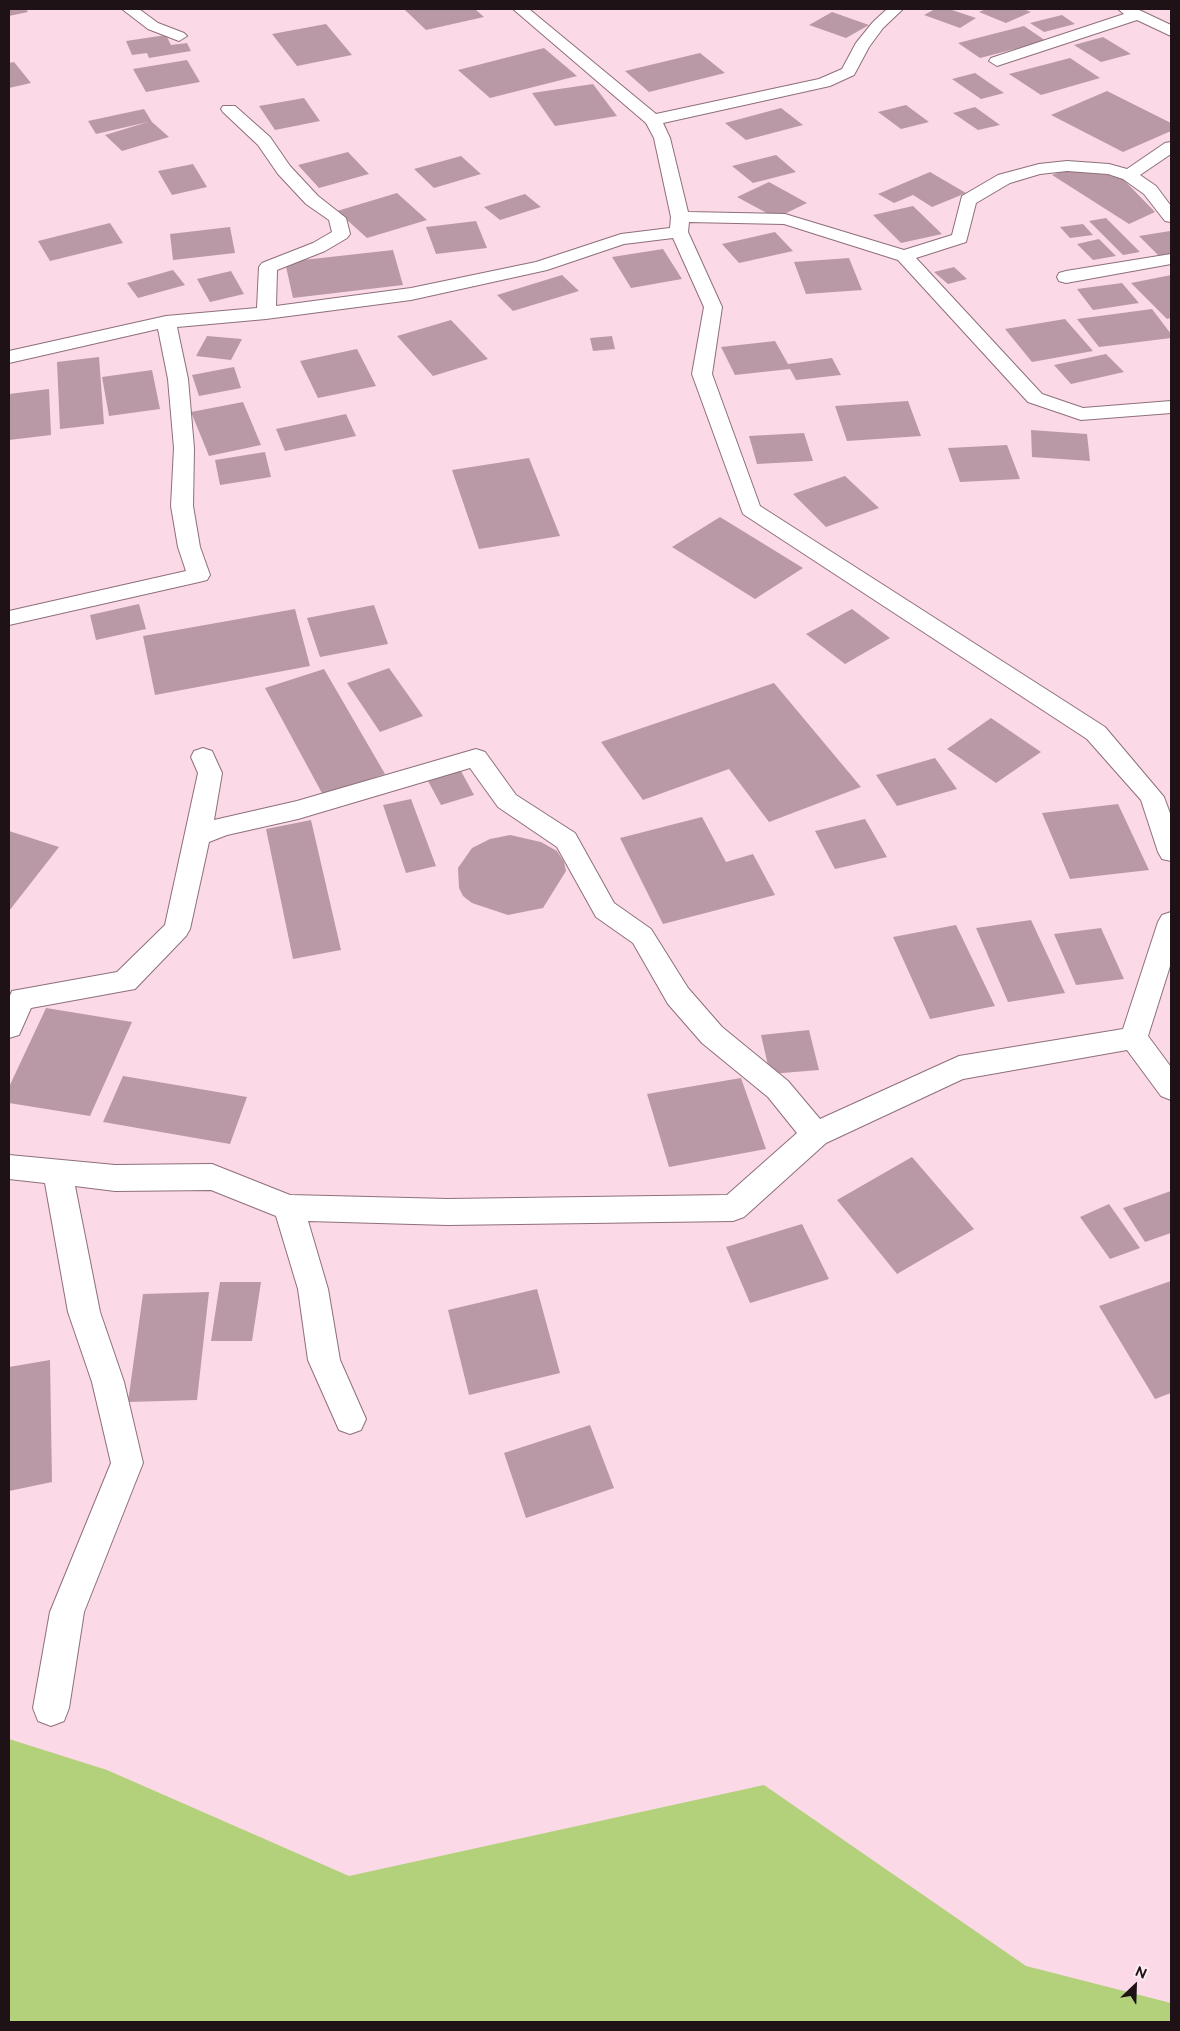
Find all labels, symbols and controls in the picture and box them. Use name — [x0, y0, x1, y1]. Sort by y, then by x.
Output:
north arrow — [1110, 1961, 1160, 2011]
text: N — [1133, 1963, 1149, 1982]

